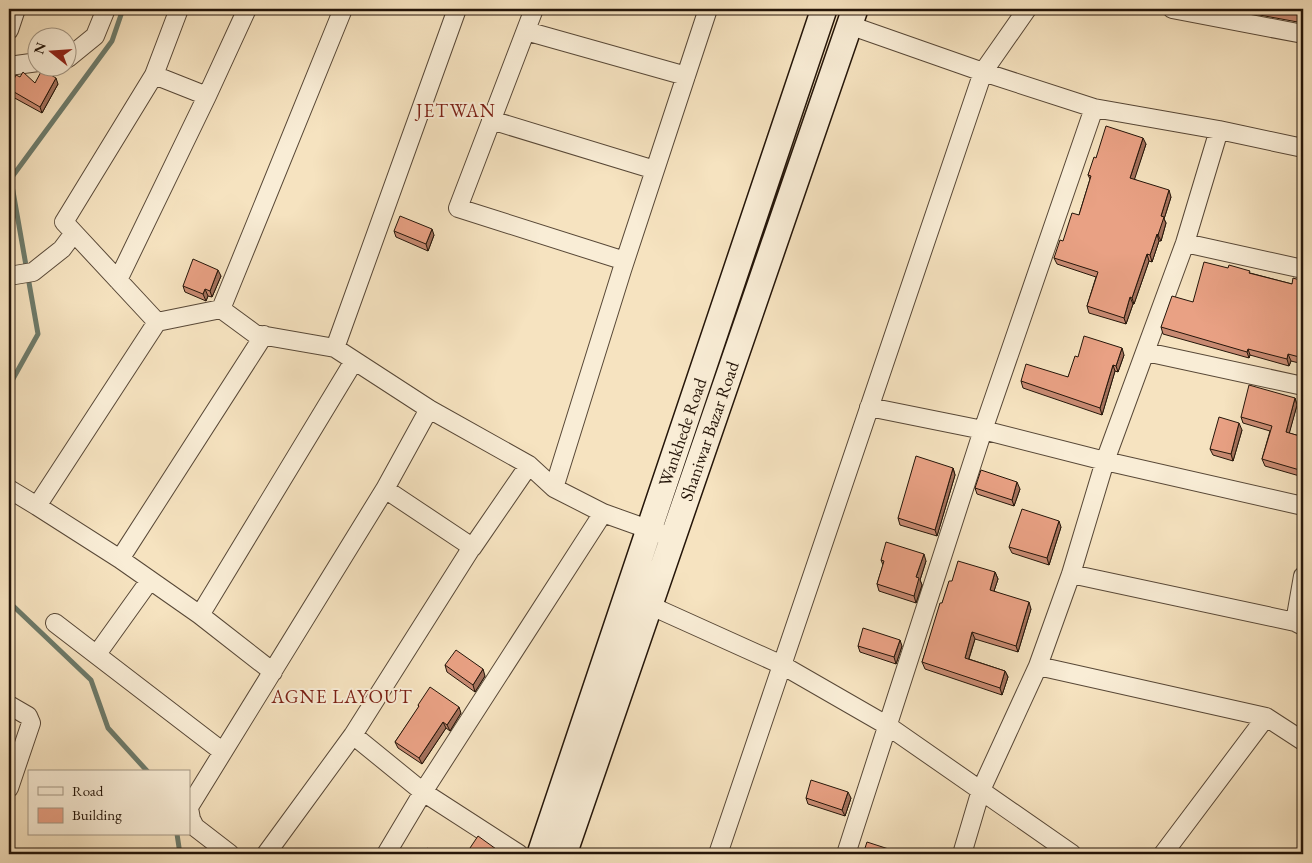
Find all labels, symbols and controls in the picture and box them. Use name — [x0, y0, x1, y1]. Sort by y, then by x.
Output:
north arrow — [28, 28, 78, 78]
text: N — [29, 40, 50, 56]
district label: JETWAN — [414, 98, 496, 123]
street label: Shaniwar Bazar Road — [674, 357, 744, 504]
street label: Wankhede Road — [653, 374, 712, 489]
district label: AGNE LAYOUT — [270, 684, 413, 709]
legend — [28, 770, 190, 836]
text: Road — [72, 781, 104, 800]
text: Building — [72, 805, 122, 824]

